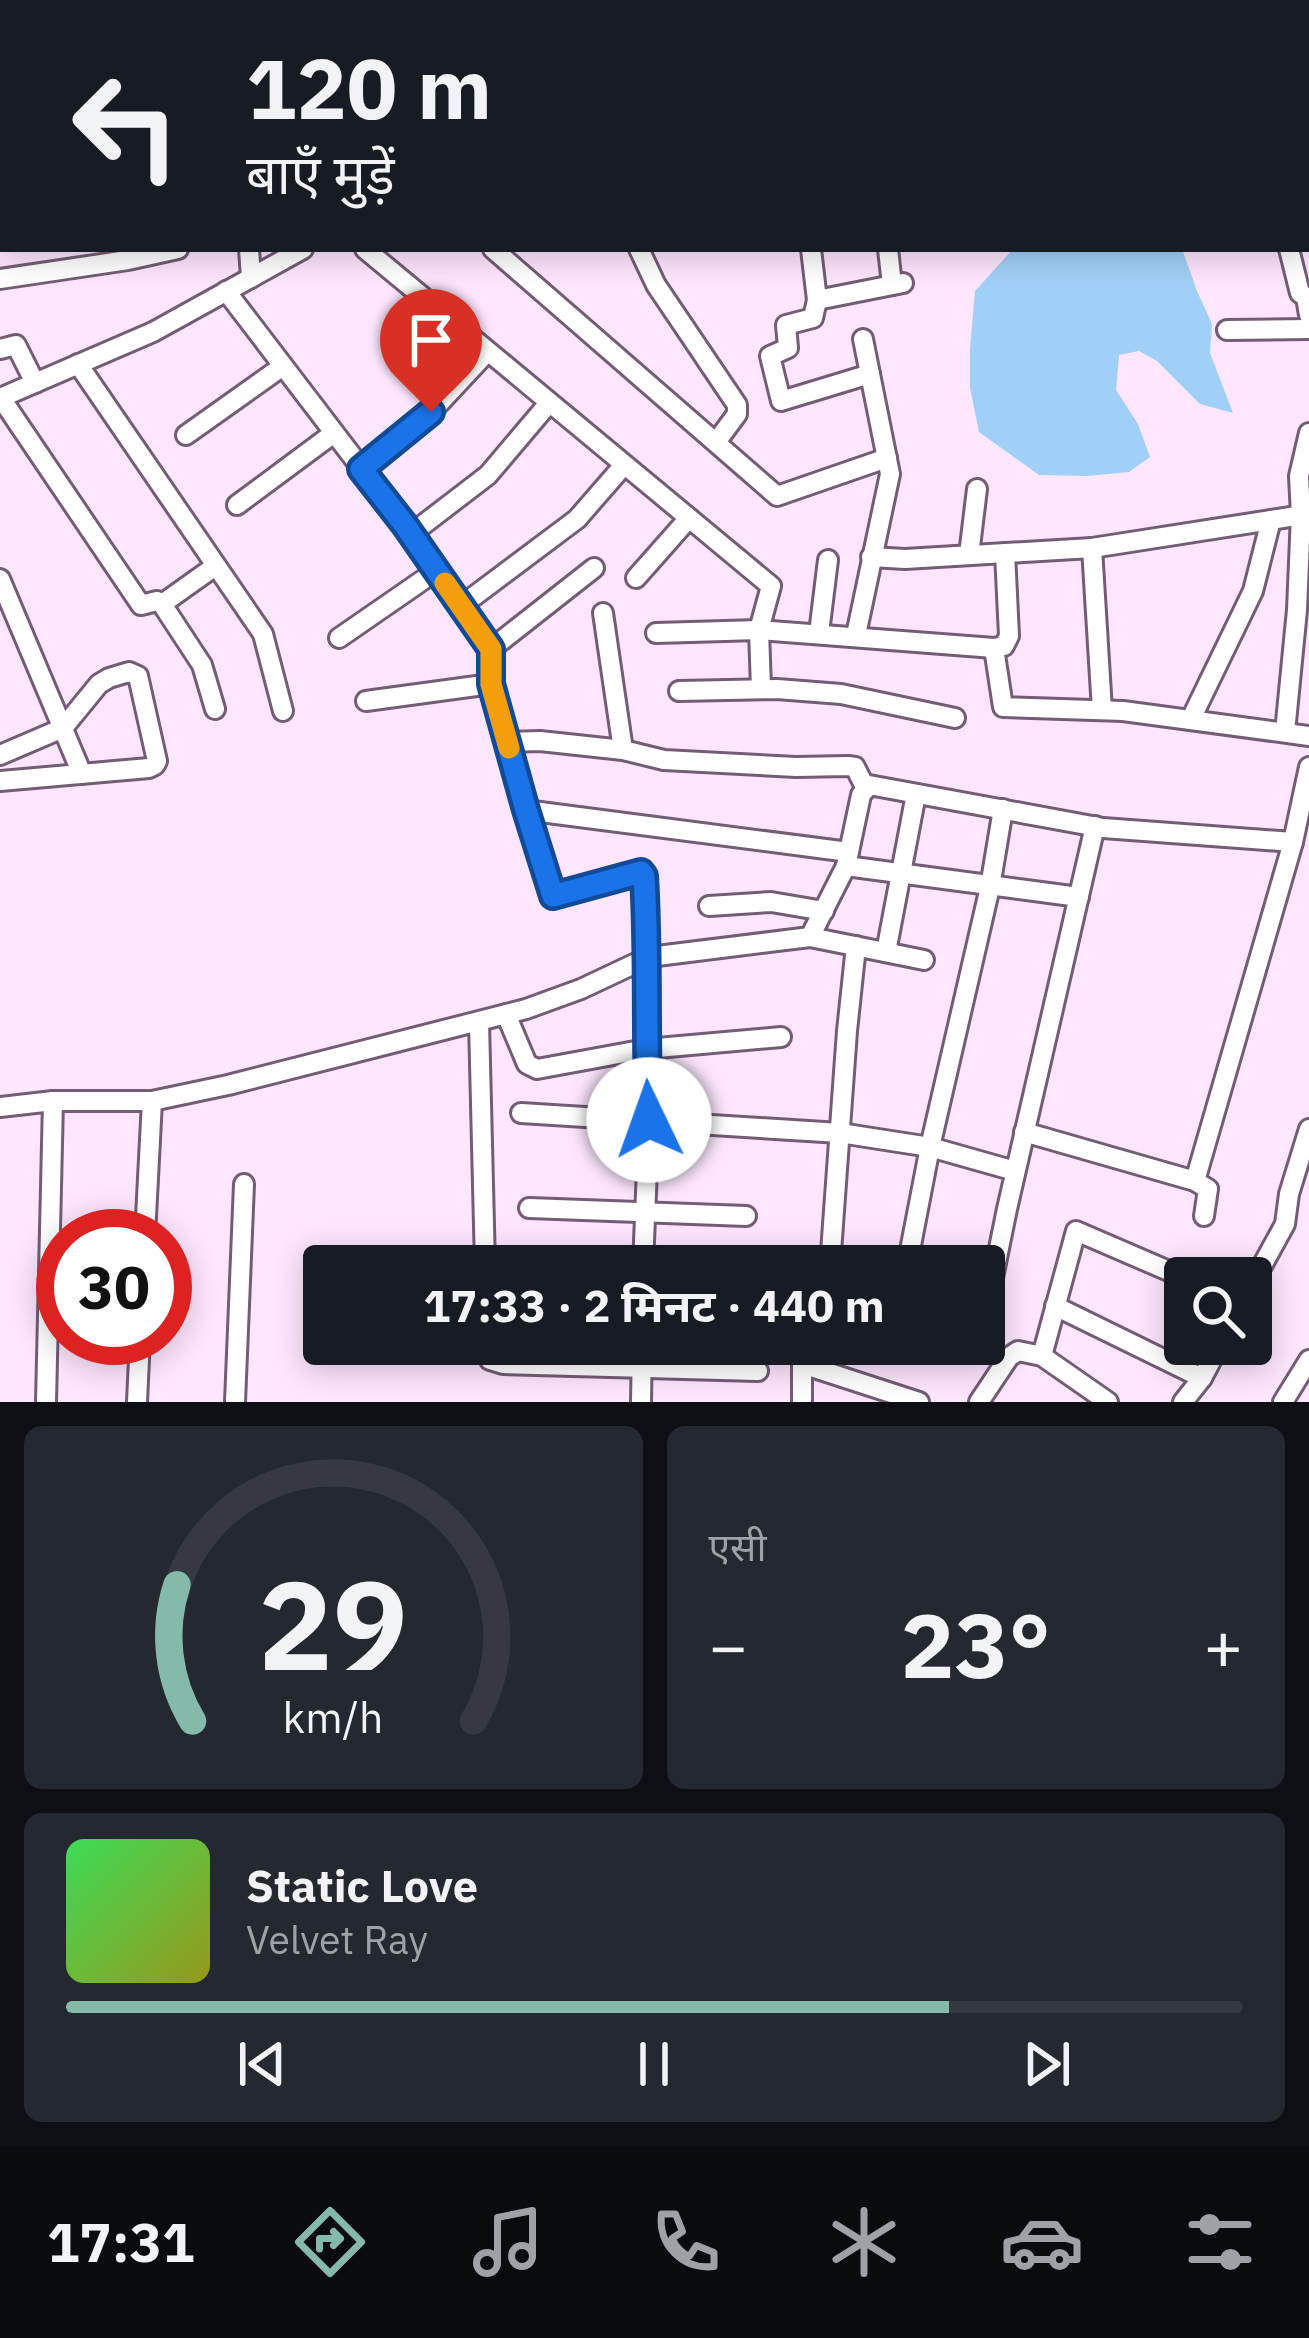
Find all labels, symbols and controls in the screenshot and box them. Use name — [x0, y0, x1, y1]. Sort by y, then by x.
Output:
text: 120 m — [246, 33, 492, 142]
icon: left — [48, 48, 204, 204]
text: बाएँ मुड़ें — [246, 139, 395, 209]
pin — [380, 289, 482, 412]
icon: arrive — [398, 307, 464, 373]
position arrow — [586, 1057, 712, 1183]
speed limit sign: 30 — [36, 1209, 192, 1365]
map controls — [1164, 1257, 1272, 1365]
button: search — [1164, 1257, 1272, 1365]
text: 17:33 · 2 मिनट · 440 m — [423, 1276, 885, 1334]
text: एसी — [709, 1521, 767, 1572]
text: 29 — [258, 1542, 408, 1704]
text: 23° — [901, 1586, 1051, 1703]
text: − — [709, 1602, 748, 1688]
text: + — [1203, 1602, 1243, 1688]
text: km/h — [283, 1688, 384, 1744]
text: Static Love — [246, 1856, 478, 1914]
text: Velvet Ray — [246, 1914, 428, 1965]
icon: previous — [229, 2031, 295, 2097]
icon: pause — [621, 2031, 687, 2097]
icon: next — [1014, 2031, 1080, 2097]
icon: directions — [288, 2200, 372, 2284]
icon: music — [466, 2200, 550, 2284]
icon: phone — [644, 2200, 728, 2284]
icon: climate — [822, 2200, 906, 2284]
icon: car — [1000, 2200, 1084, 2284]
icon: filters — [1178, 2200, 1262, 2284]
text: 17:31 — [47, 2207, 194, 2277]

